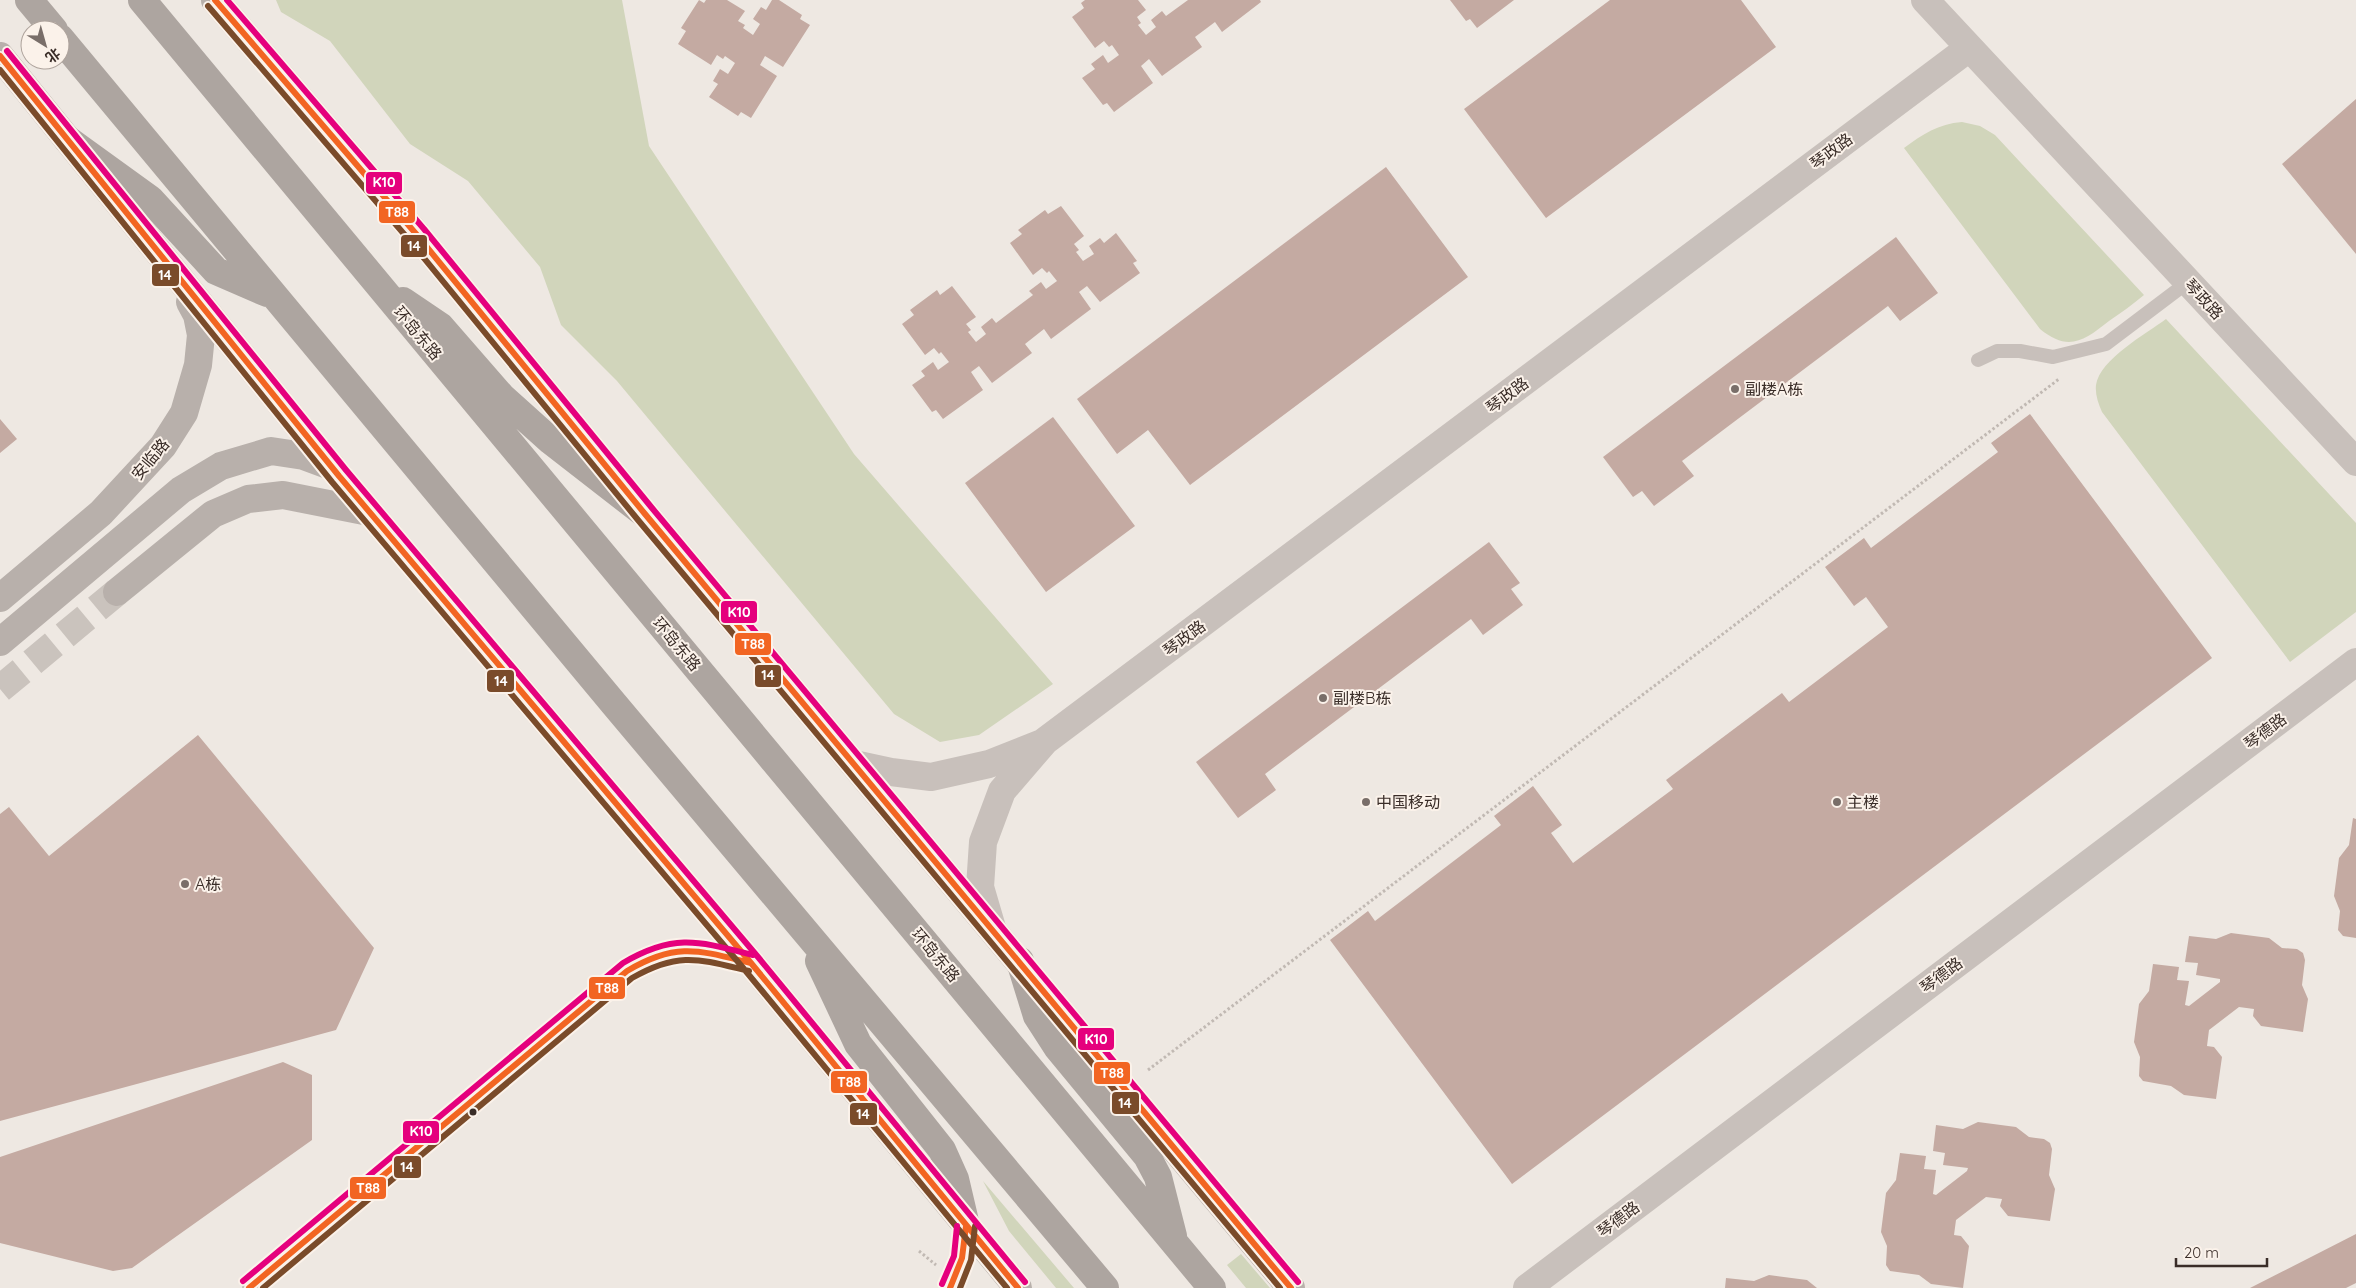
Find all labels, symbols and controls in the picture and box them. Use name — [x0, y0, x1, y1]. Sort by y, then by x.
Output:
north arrow — [20, 20, 70, 70]
text: 北 — [42, 44, 64, 67]
street label: 琴政路 — [1806, 129, 1856, 173]
line badge: K10 — [365, 171, 403, 195]
text: K10 — [372, 173, 396, 191]
line badge: T88 — [378, 200, 416, 224]
text: T88 — [385, 203, 409, 221]
line badge: 14 — [400, 234, 428, 258]
text: 14 — [407, 237, 421, 255]
line badge: 14 — [151, 263, 180, 287]
text: 14 — [158, 266, 172, 284]
street label: 琴政路 — [2180, 275, 2228, 323]
street label: 环岛东路 — [390, 302, 446, 364]
street label: 琴政路 — [1482, 373, 1532, 417]
place label: 副楼A栋 — [1745, 379, 1803, 399]
marker: 副楼A栋 — [1729, 383, 1741, 395]
street label: 安临路 — [127, 434, 173, 484]
line badge: K10 — [720, 600, 758, 624]
text: K10 — [727, 603, 751, 621]
street label: 环岛东路 — [649, 613, 705, 675]
street label: 琴政路 — [1159, 616, 1209, 660]
line badge: T88 — [734, 632, 772, 656]
text: T88 — [741, 635, 765, 653]
line badge: 14 — [754, 664, 782, 688]
text: 14 — [761, 666, 775, 684]
line badge: 14 — [486, 669, 515, 693]
text: 14 — [494, 672, 508, 690]
place label: 副楼B栋 — [1333, 688, 1391, 708]
marker: 副楼B栋 — [1317, 692, 1329, 704]
street label: 琴德路 — [2240, 709, 2290, 753]
place label: 中国移动 — [1376, 792, 1440, 812]
place label: 主楼 — [1847, 792, 1879, 812]
marker: 中国移动 — [1360, 796, 1372, 808]
marker: 主楼 — [1831, 796, 1843, 808]
place label: A栋 — [195, 874, 221, 894]
marker: A栋 — [179, 878, 191, 890]
street label: 环岛东路 — [908, 924, 964, 986]
street label: 琴德路 — [1916, 953, 1966, 997]
line badge: T88 — [588, 976, 626, 1000]
text: T88 — [595, 979, 619, 997]
line badge: K10 — [1077, 1027, 1115, 1051]
text: K10 — [1084, 1030, 1108, 1048]
line badge: T88 — [1093, 1061, 1131, 1085]
text: T88 — [1100, 1064, 1124, 1082]
line badge: T88 — [830, 1070, 868, 1094]
text: T88 — [837, 1073, 861, 1091]
line badge: 14 — [1111, 1091, 1140, 1115]
text: 14 — [1118, 1094, 1132, 1112]
line badge: 14 — [849, 1102, 878, 1126]
text: 14 — [856, 1105, 870, 1123]
unlabelled marker — [468, 1107, 478, 1117]
line badge: K10 — [402, 1120, 440, 1144]
text: K10 — [409, 1122, 433, 1140]
line badge: 14 — [393, 1155, 422, 1179]
text: 14 — [400, 1158, 414, 1176]
line badge: T88 — [349, 1176, 387, 1200]
text: T88 — [356, 1179, 380, 1197]
street label: 琴德路 — [1593, 1197, 1643, 1241]
scale bar — [2176, 1236, 2267, 1268]
text: 20 m — [2184, 1243, 2219, 1262]

